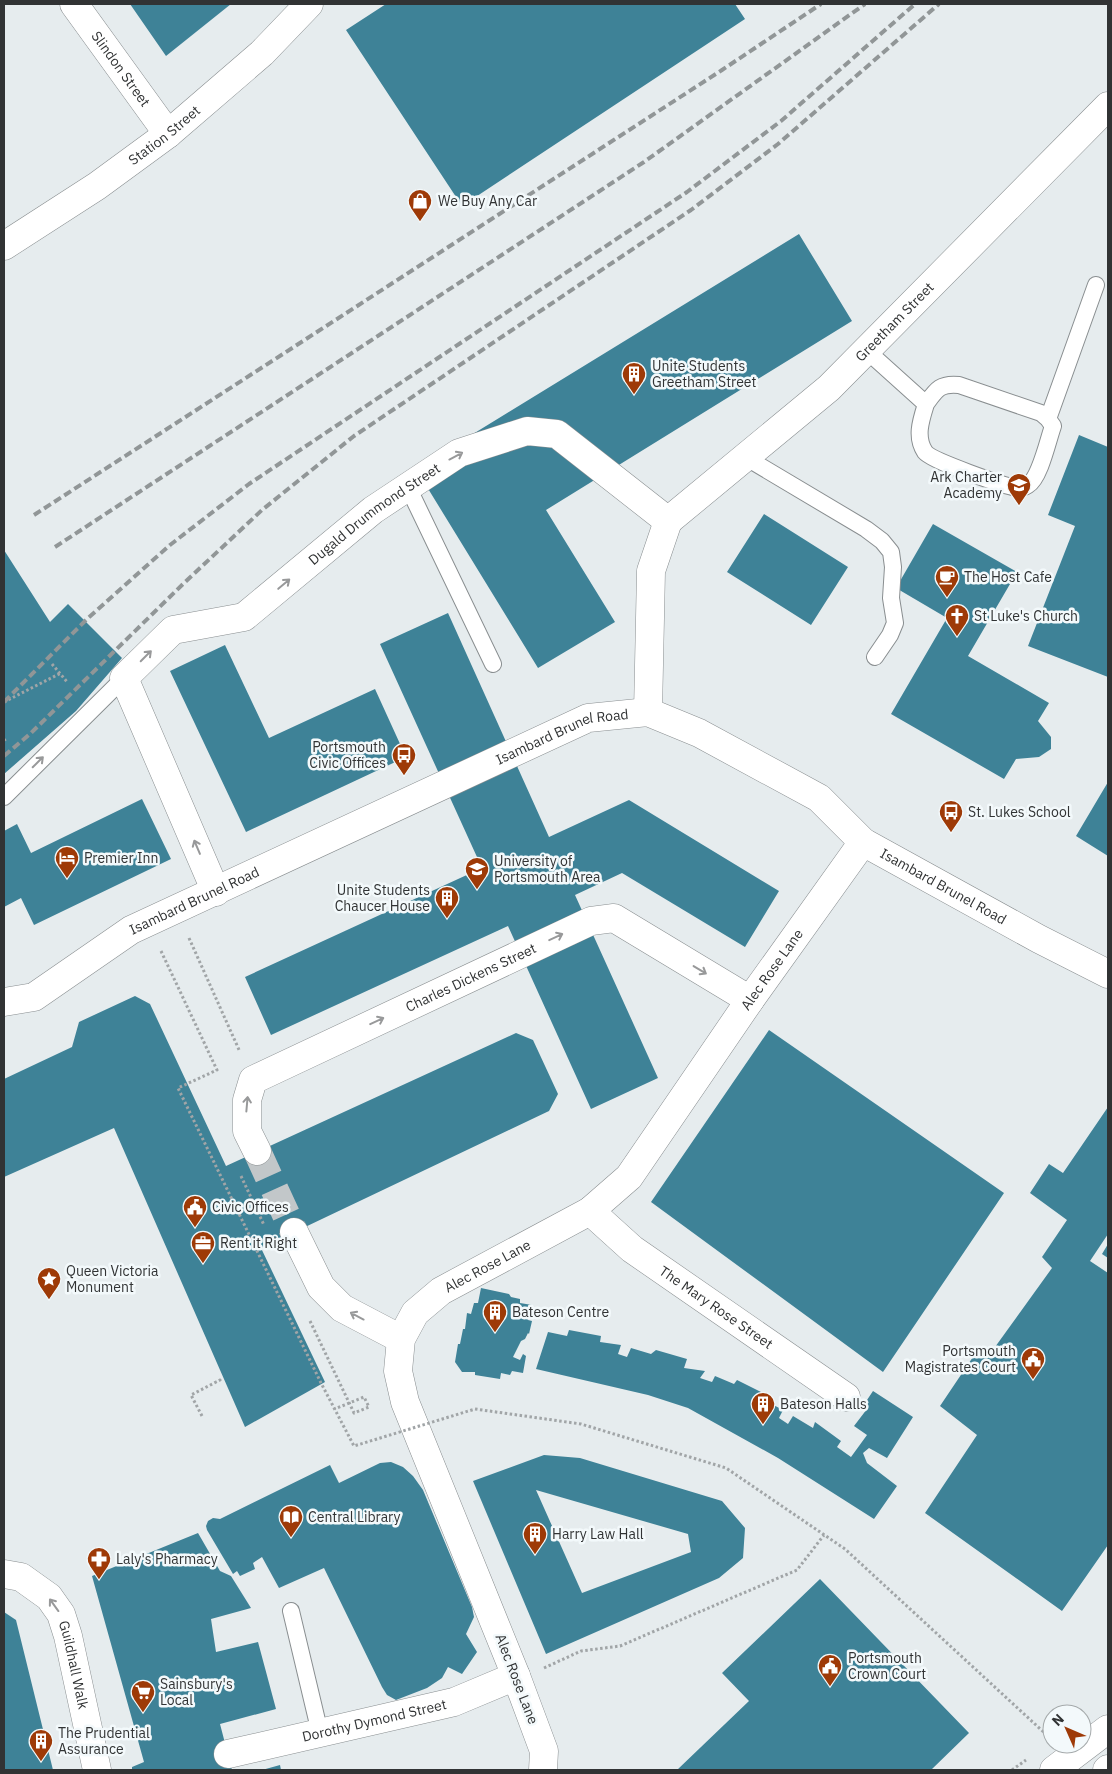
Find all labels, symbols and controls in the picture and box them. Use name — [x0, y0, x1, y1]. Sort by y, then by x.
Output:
street label: Slindon Street — [87, 27, 154, 110]
street label: Station Street — [125, 101, 204, 169]
shop icon: We Buy Any Car — [407, 188, 433, 222]
place label: We Buy Any Car — [438, 192, 537, 210]
street label: Greetham Street — [851, 278, 938, 365]
place label: Unite Students Greetham Street — [652, 357, 757, 391]
building icon: Unite Students Greetham Street — [621, 361, 647, 395]
one-way arrow — [449, 451, 464, 461]
street label: Dugald Drummond Street — [305, 459, 444, 569]
place label: Ark Charter Academy — [930, 468, 1002, 502]
school or university icon: Ark Charter Academy — [1006, 472, 1032, 506]
cafe icon: The Host Cafe — [934, 564, 960, 598]
place label: The Host Cafe — [964, 568, 1052, 586]
one-way arrow — [277, 579, 290, 590]
church icon: St Luke's Church — [944, 603, 970, 637]
place label: St Luke's Church — [974, 607, 1078, 625]
one-way arrow — [139, 651, 151, 663]
street label: Isambard Brunel Road — [493, 705, 629, 769]
place label: Portsmouth Civic Offices — [309, 738, 386, 772]
bus stop icon: Portsmouth Civic Offices — [391, 742, 417, 776]
one-way arrow — [32, 756, 45, 768]
bus stop icon: St. Lukes School — [938, 799, 964, 833]
place label: St. Lukes School — [968, 803, 1071, 821]
one-way arrow — [191, 840, 201, 855]
street label: Isambard Brunel Road — [877, 844, 1010, 928]
hotel icon: Premier Inn — [54, 845, 80, 879]
place label: Premier Inn — [84, 849, 158, 867]
place label: University of Portsmouth Area — [494, 852, 601, 886]
school or university icon: University of Portsmouth Area — [464, 856, 490, 890]
street label: Isambard Brunel Road — [126, 863, 262, 939]
place label: Unite Students Chaucer House — [335, 881, 430, 915]
building icon: Unite Students Chaucer House — [434, 885, 460, 919]
street label: Alec Rose Lane — [737, 925, 807, 1013]
one-way arrow — [548, 932, 563, 941]
street label: Charles Dickens Street — [403, 939, 539, 1016]
one-way arrow — [692, 966, 706, 976]
one-way arrow — [370, 1016, 385, 1026]
one-way arrow — [243, 1097, 252, 1113]
public building icon: Civic Offices — [182, 1194, 208, 1228]
place label: Civic Offices — [212, 1198, 289, 1216]
office icon: Rent it Right — [190, 1230, 216, 1264]
place label: Rent it Right — [220, 1234, 297, 1252]
street label: Alec Rose Lane — [441, 1235, 534, 1297]
place label: Queen Victoria Monument — [66, 1262, 159, 1296]
street label: The Mary Rose Street — [656, 1262, 777, 1353]
place icon: Queen Victoria Monument — [36, 1266, 62, 1300]
building icon: Bateson Centre — [482, 1299, 508, 1333]
place label: Bateson Centre — [512, 1303, 609, 1321]
one-way arrow — [350, 1311, 365, 1321]
place label: Portsmouth Magistrates Court — [905, 1342, 1016, 1376]
public building icon: Portsmouth Magistrates Court — [1020, 1346, 1046, 1380]
building icon: Bateson Halls — [750, 1391, 776, 1425]
place label: Bateson Halls — [780, 1395, 867, 1413]
library icon: Central Library — [278, 1504, 304, 1538]
place label: Central Library — [308, 1508, 400, 1526]
building icon: Harry Law Hall — [522, 1521, 548, 1555]
place label: Harry Law Hall — [552, 1525, 644, 1543]
pharmacy icon: Laly's Pharmacy — [86, 1546, 112, 1580]
place label: Laly's Pharmacy — [116, 1550, 218, 1568]
one-way arrow — [49, 1599, 60, 1612]
street label: Guildhall Walk — [55, 1618, 93, 1711]
street label: Alec Rose Lane — [492, 1631, 543, 1727]
place label: Portsmouth Crown Court — [848, 1649, 926, 1683]
public building icon: Portsmouth Crown Court — [817, 1653, 843, 1687]
place label: Sainsbury's Local — [160, 1675, 233, 1709]
supermarket icon: Sainsbury's Local — [130, 1679, 156, 1713]
street label: Dorothy Dymond Street — [300, 1695, 448, 1746]
north arrow — [1042, 1704, 1092, 1754]
text: N — [1048, 1710, 1068, 1730]
place label: The Prudential Assurance — [58, 1724, 150, 1758]
building icon: The Prudential Assurance — [28, 1728, 54, 1762]

